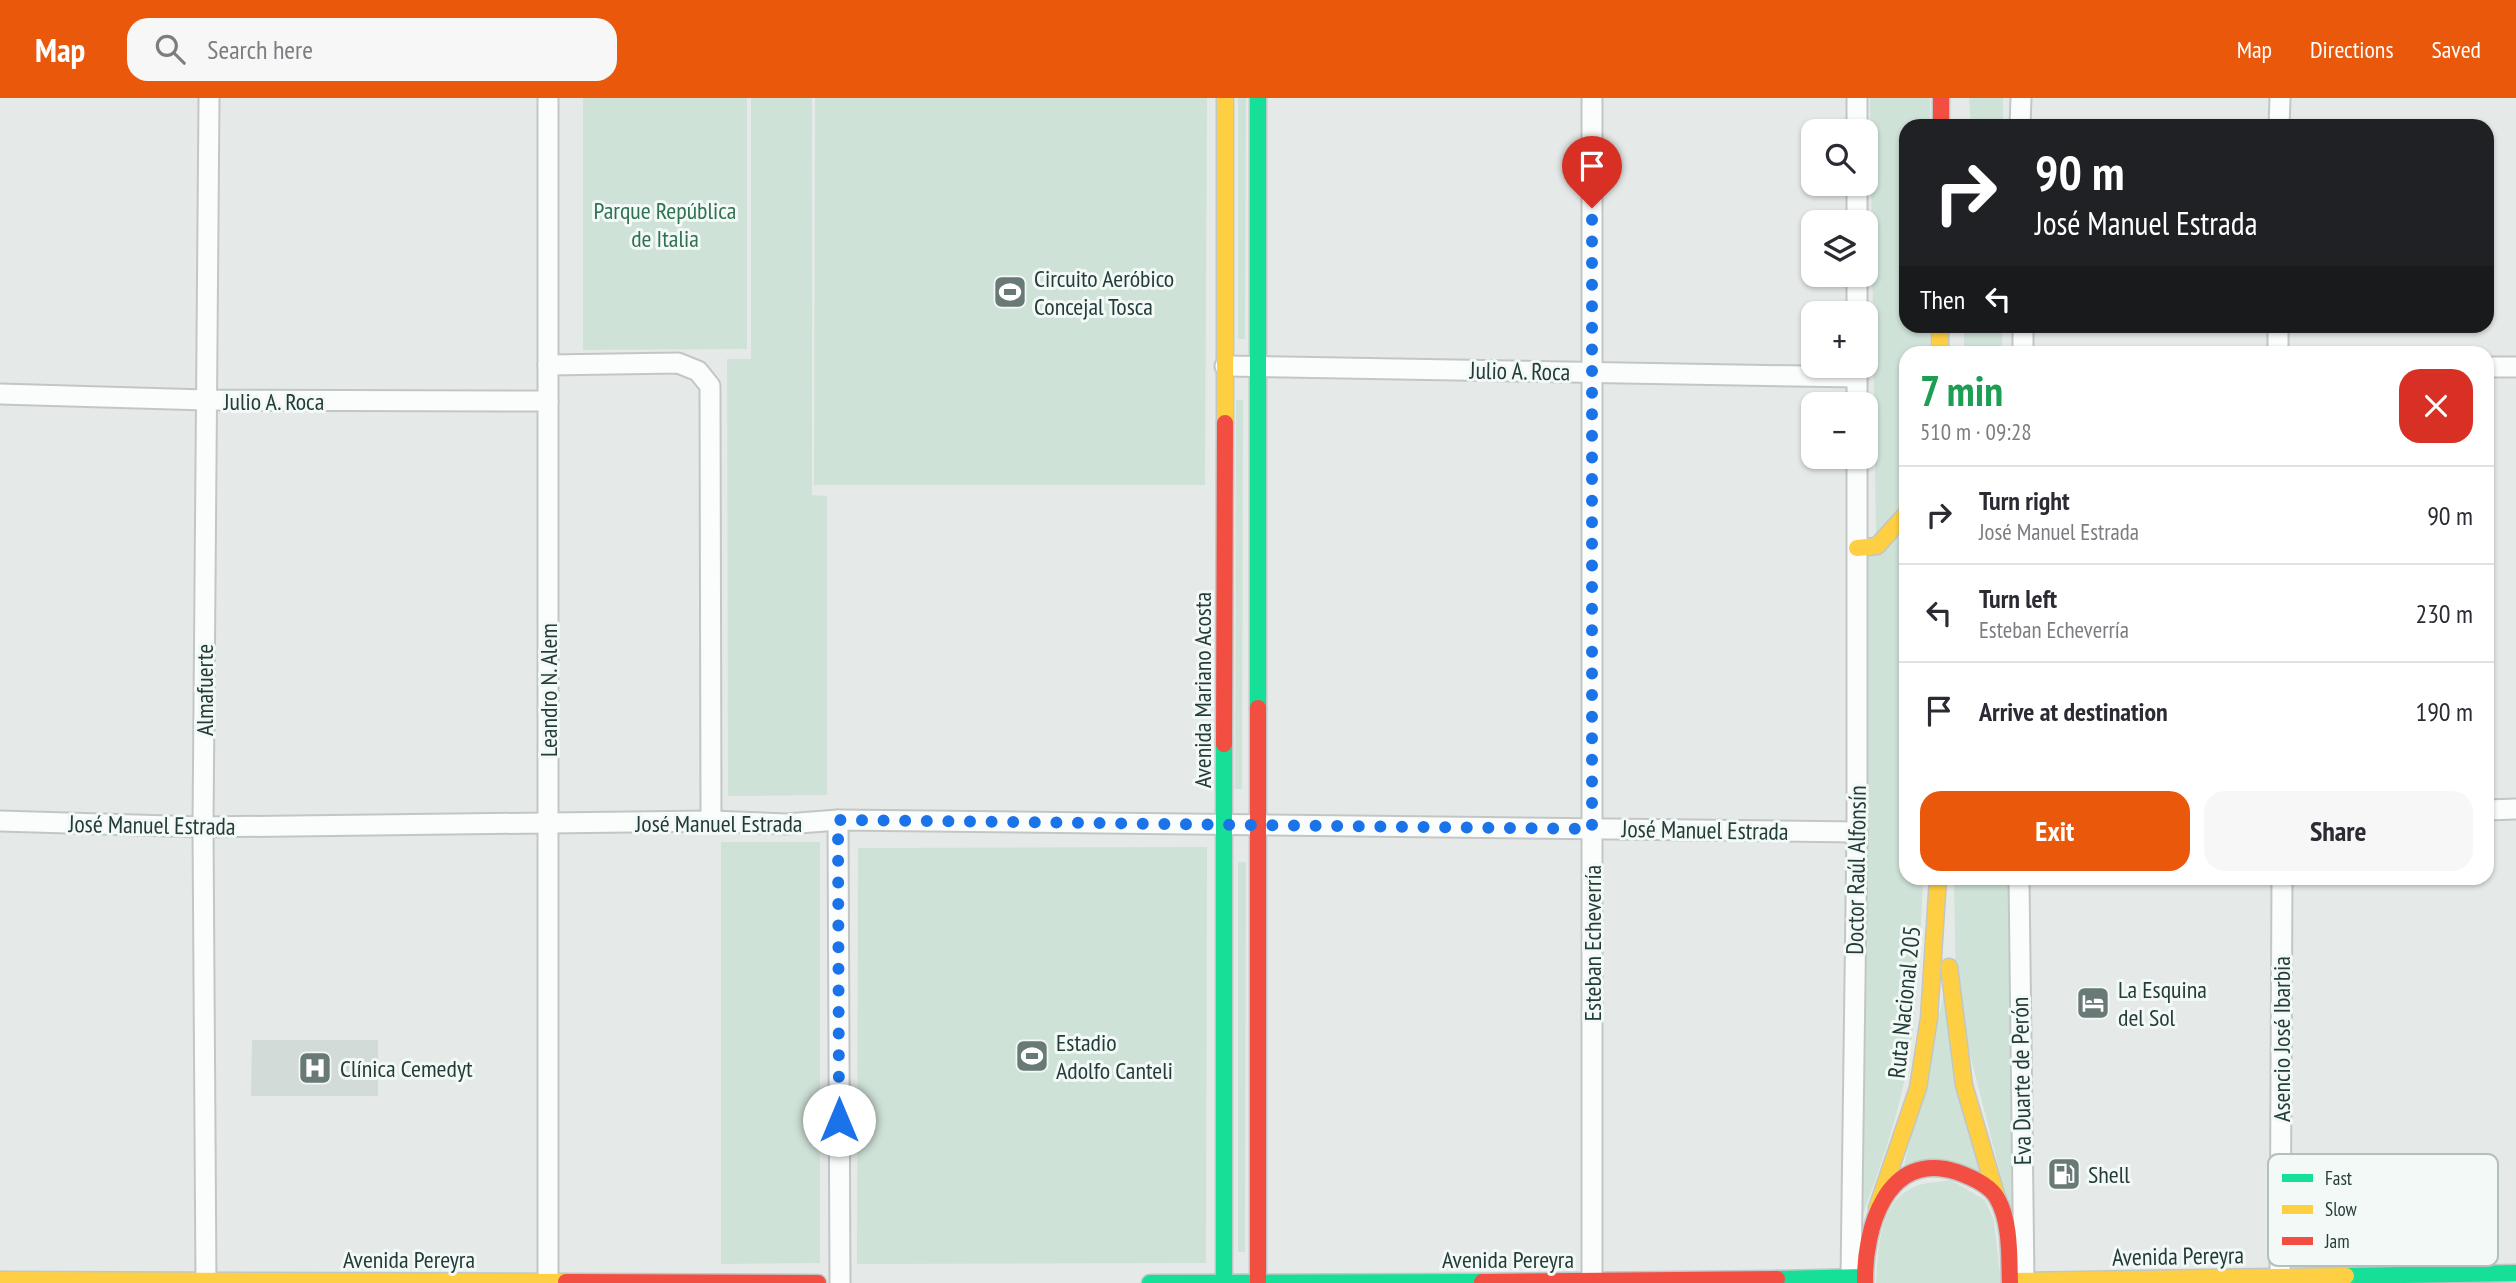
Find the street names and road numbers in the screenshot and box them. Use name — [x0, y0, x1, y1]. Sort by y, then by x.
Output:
street label: Julio A. Roca — [1468, 355, 1571, 387]
street label: Julio A. Roca — [223, 386, 324, 417]
street label: Avenida Mariano Acosta — [1187, 592, 1218, 788]
street label: Leandro N. Alem — [533, 623, 564, 757]
street label: Almafuerte — [189, 644, 220, 736]
street label: Doctor Raúl Alfonsín — [1839, 785, 1873, 955]
street label: José Manuel Estrada — [67, 808, 236, 842]
street label: José Manuel Estrada — [635, 808, 802, 839]
street label: José Manuel Estrada — [1620, 813, 1789, 847]
street label: Esteban Echeverría — [1577, 865, 1608, 1021]
street label: Ruta Nacional 205 — [1881, 924, 1927, 1080]
street label: Asencio José Ibarbia — [2266, 956, 2297, 1122]
street label: Eva Duarte de Perón — [2004, 997, 2038, 1165]
street label: Avenida Pereyra — [2112, 1239, 2244, 1273]
street label: Avenida Pereyra — [343, 1244, 475, 1275]
street label: Avenida Pereyra — [1442, 1244, 1574, 1275]

